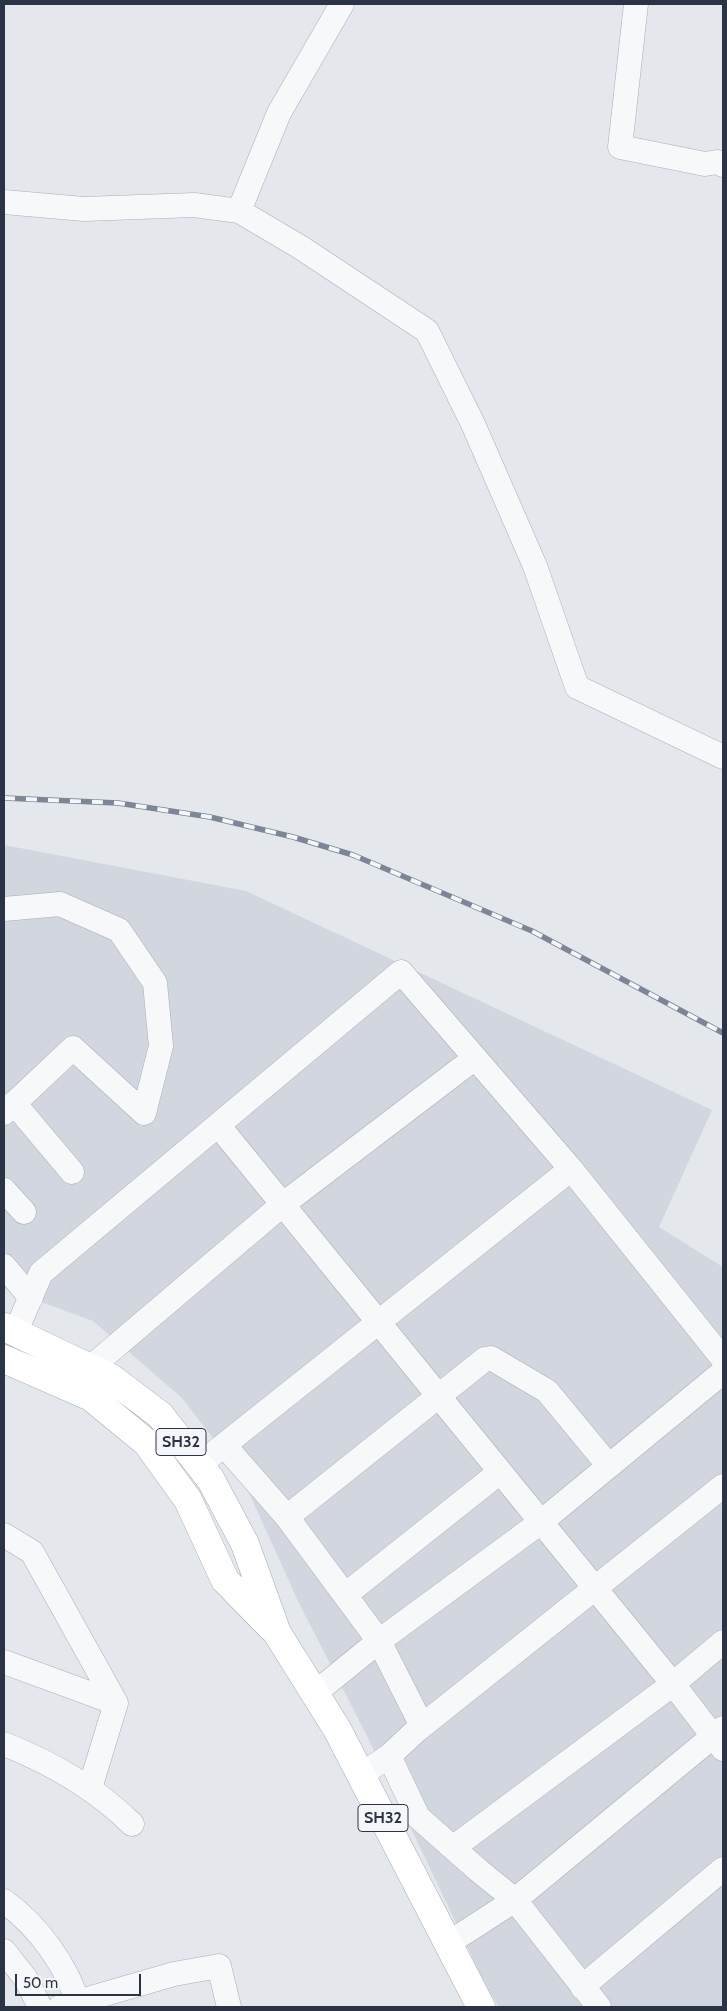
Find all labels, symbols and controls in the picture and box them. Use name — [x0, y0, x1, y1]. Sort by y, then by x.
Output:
road number: SH32 — [156, 1428, 206, 1455]
road number: SH32 — [358, 1805, 408, 1832]
scale bar — [18, 1964, 144, 1996]
text: 50 m — [23, 1974, 58, 1992]

